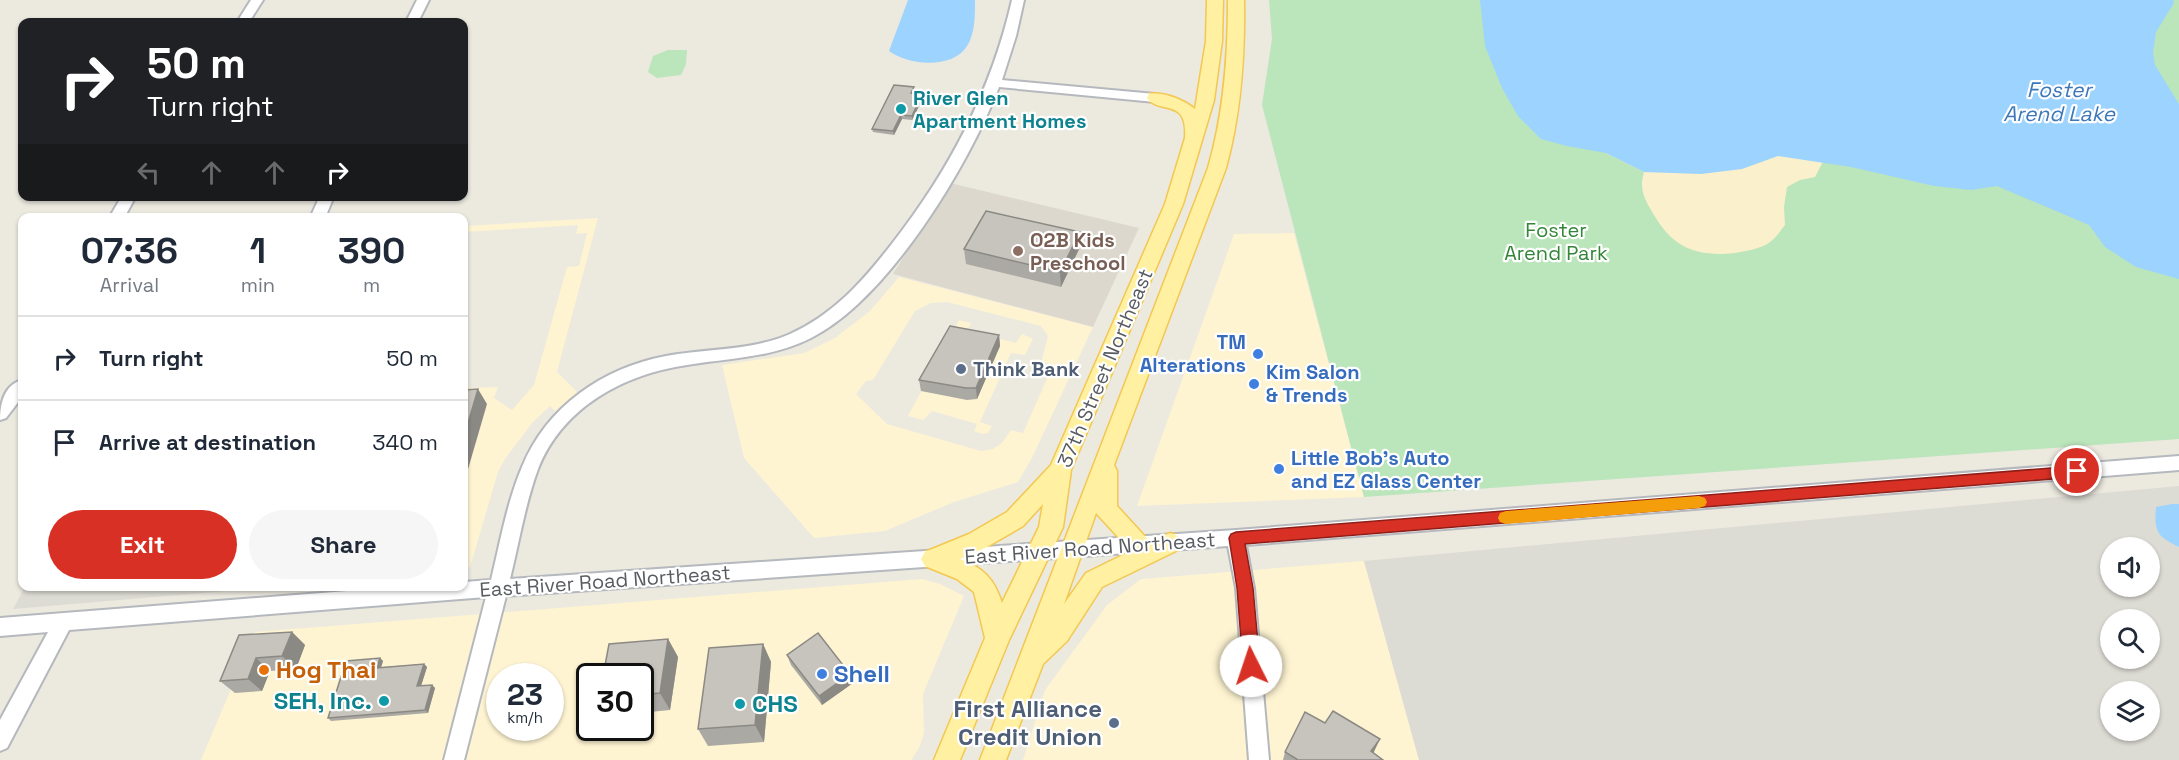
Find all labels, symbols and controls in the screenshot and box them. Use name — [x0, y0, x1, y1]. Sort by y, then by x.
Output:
text: 50 m — [147, 37, 246, 90]
icon: right — [48, 42, 126, 120]
water label: Foster Arend Lake — [2003, 76, 2116, 127]
place label: River Glen Apartment Homes — [913, 85, 1086, 134]
text: Turn right — [147, 89, 274, 124]
marker: River Glen Apartment Homes — [894, 102, 908, 116]
icon: left — [132, 156, 165, 189]
icon: ahead — [195, 156, 228, 189]
icon: ahead — [258, 156, 291, 189]
icon: right — [321, 156, 354, 189]
park label: Foster Arend Park — [1504, 217, 1608, 266]
place label: O2B Kids Preschool — [1030, 227, 1126, 276]
text: 07:36 — [81, 228, 178, 274]
text: 1 — [250, 228, 266, 274]
text: 390 — [338, 228, 405, 274]
marker: O2B Kids Preschool — [1011, 244, 1025, 258]
street label: 37th Street Northeast — [1051, 265, 1159, 471]
text: Arrival — [100, 272, 159, 298]
text: min — [241, 272, 275, 298]
text: m — [363, 272, 380, 298]
place label: TM Alterations — [1140, 329, 1246, 378]
icon: right — [48, 342, 81, 375]
text: Turn right — [99, 344, 204, 372]
text: 50 m — [386, 344, 438, 372]
marker: TM Alterations — [1251, 347, 1265, 361]
place label: Think Bank — [973, 356, 1080, 382]
place label: Kim Salon & Trends — [1266, 359, 1360, 408]
marker: Think Bank — [954, 362, 968, 376]
marker: Kim Salon & Trends — [1247, 377, 1261, 391]
icon: arrive — [48, 426, 81, 459]
text: Arrive at destination — [99, 428, 316, 456]
text: 340 m — [372, 428, 438, 456]
place label: Little Bob's Auto and EZ Glass Center — [1291, 445, 1481, 494]
pin — [2051, 445, 2102, 496]
icon: arrive — [2060, 454, 2093, 487]
marker: Little Bob's Auto and EZ Glass Center — [1272, 462, 1286, 476]
button: Exit — [48, 510, 237, 579]
button: Share — [249, 510, 438, 579]
street label: East River Road Northeast — [964, 526, 1216, 570]
map controls — [2100, 537, 2160, 741]
button: sound — [2100, 537, 2160, 597]
street label: East River Road Northeast — [479, 559, 731, 603]
button: search — [2100, 609, 2160, 669]
position arrow — [1219, 634, 1283, 698]
place label: Hog Thai — [276, 654, 376, 685]
place label: Shell — [834, 658, 890, 689]
marker: Hog Thai — [257, 663, 271, 677]
speed limit sign: 30 — [576, 663, 654, 741]
marker: Shell — [815, 667, 829, 681]
text: 23 — [507, 675, 543, 714]
button: layers — [2100, 681, 2160, 741]
place label: SEH, Inc. — [274, 685, 372, 716]
place label: CHS — [752, 688, 798, 719]
place label: First Alliance Credit Union — [954, 693, 1102, 752]
marker: SEH, Inc. — [377, 694, 391, 708]
marker: CHS — [733, 697, 747, 711]
text: km/h — [507, 708, 543, 727]
marker: First Alliance Credit Union — [1107, 716, 1121, 730]

